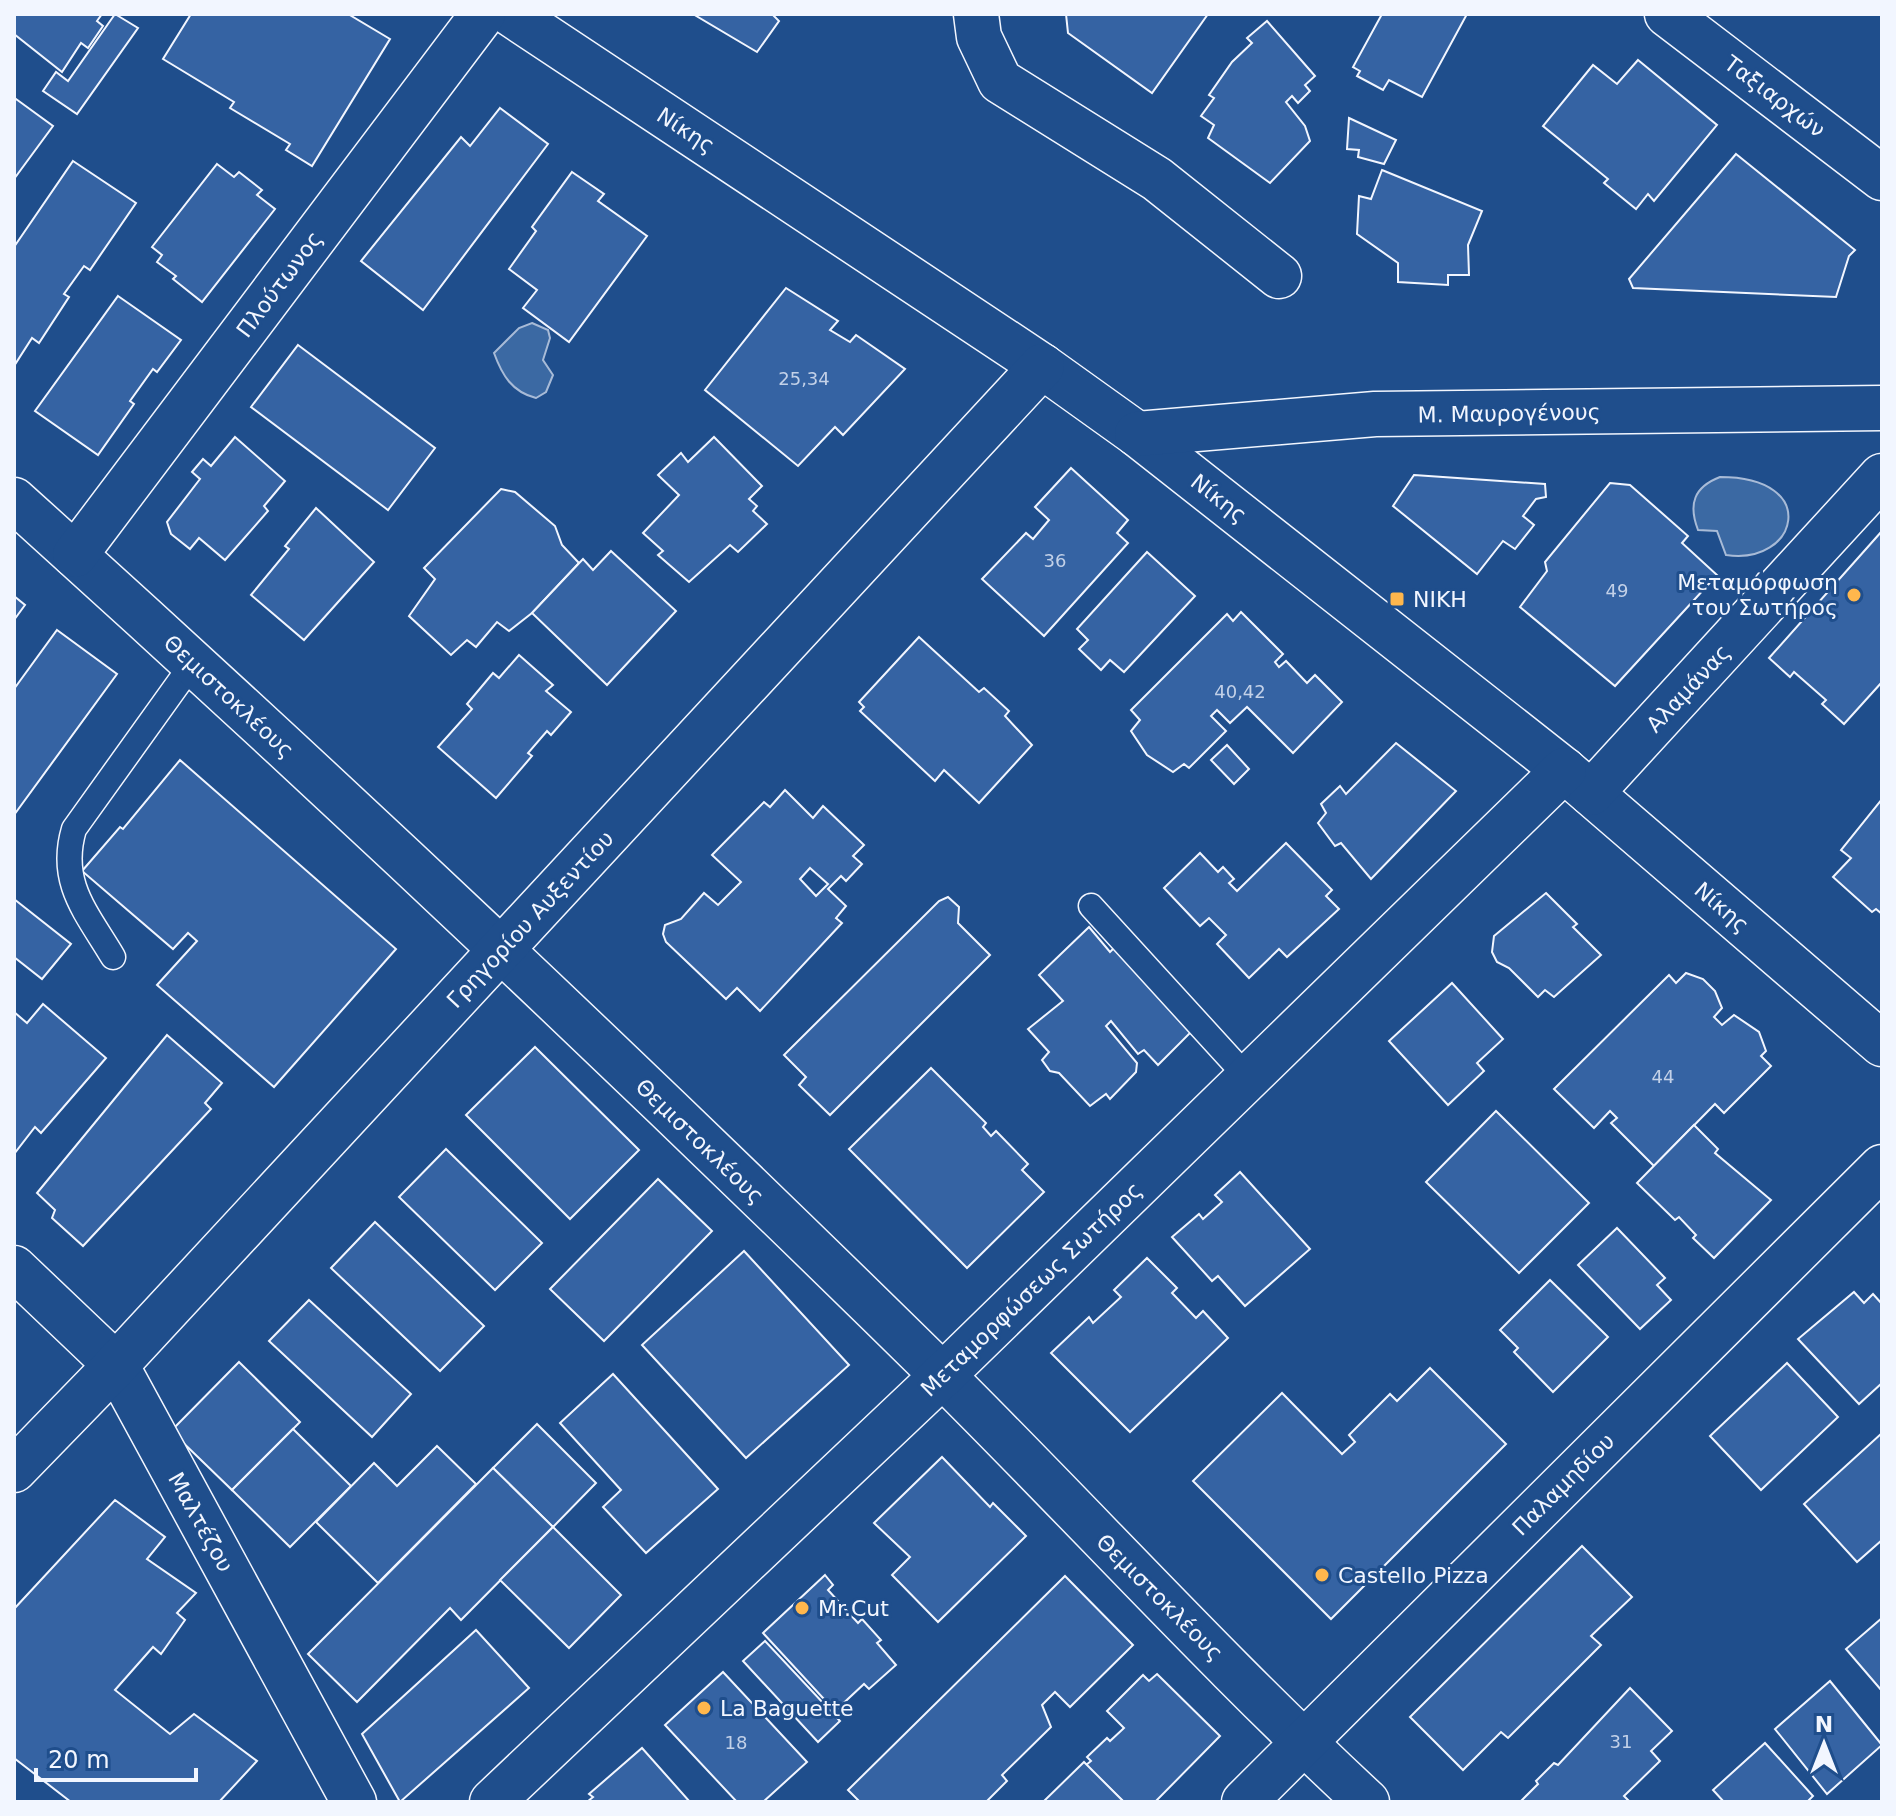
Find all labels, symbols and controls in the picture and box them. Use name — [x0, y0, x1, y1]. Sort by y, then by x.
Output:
street label: Ταξιαρχών — [1719, 50, 1830, 142]
street label: Νίκης — [652, 103, 719, 158]
street label: Πλούτωνος — [231, 226, 327, 342]
house number: 25,34 — [778, 368, 830, 389]
street label: Μ. Μαυρογένους — [1417, 399, 1601, 428]
street label: Νίκης — [1186, 469, 1251, 528]
house number: 36 — [1044, 550, 1066, 571]
place label: Μεταμόρφωση του Σωτήρος — [1677, 570, 1838, 620]
house number: 49 — [1606, 580, 1628, 601]
marker: Μεταμόρφωση του Σωτήρος — [1845, 586, 1863, 604]
place label: ΝΙΚΗ — [1413, 587, 1467, 612]
marker: ΝΙΚΗ — [1388, 590, 1406, 608]
street label: Θεμιστοκλέους — [159, 630, 299, 763]
street label: Αλαμάνας — [1641, 639, 1735, 737]
house number: 40,42 — [1214, 681, 1266, 702]
street label: Γρηγορίου Αυξεντίου — [442, 826, 619, 1013]
street label: Νίκης — [1689, 877, 1754, 938]
house number: 44 — [1652, 1066, 1674, 1087]
street label: Θεμιστοκλέους — [630, 1074, 769, 1209]
street label: Μεταμορφώσεως Σωτήρος — [916, 1177, 1147, 1402]
street label: Παλαμηδίου — [1507, 1428, 1619, 1540]
street label: Μαλτέζου — [163, 1468, 238, 1576]
street label: Θεμιστοκλέους — [1091, 1529, 1228, 1666]
place label: Castello Pizza — [1338, 1563, 1489, 1588]
marker: Castello Pizza — [1313, 1566, 1331, 1584]
place label: Mr.Cut — [818, 1596, 889, 1621]
marker: Mr.Cut — [793, 1599, 811, 1617]
place label: La Baguette — [720, 1696, 854, 1721]
marker: La Baguette — [695, 1699, 713, 1717]
north arrow — [1784, 1704, 1864, 1784]
text: N — [1815, 1712, 1833, 1737]
house number: 31 — [1610, 1731, 1632, 1752]
scale bar — [36, 1732, 196, 1782]
house number: 18 — [725, 1732, 747, 1753]
text: 20 m — [48, 1746, 110, 1774]

